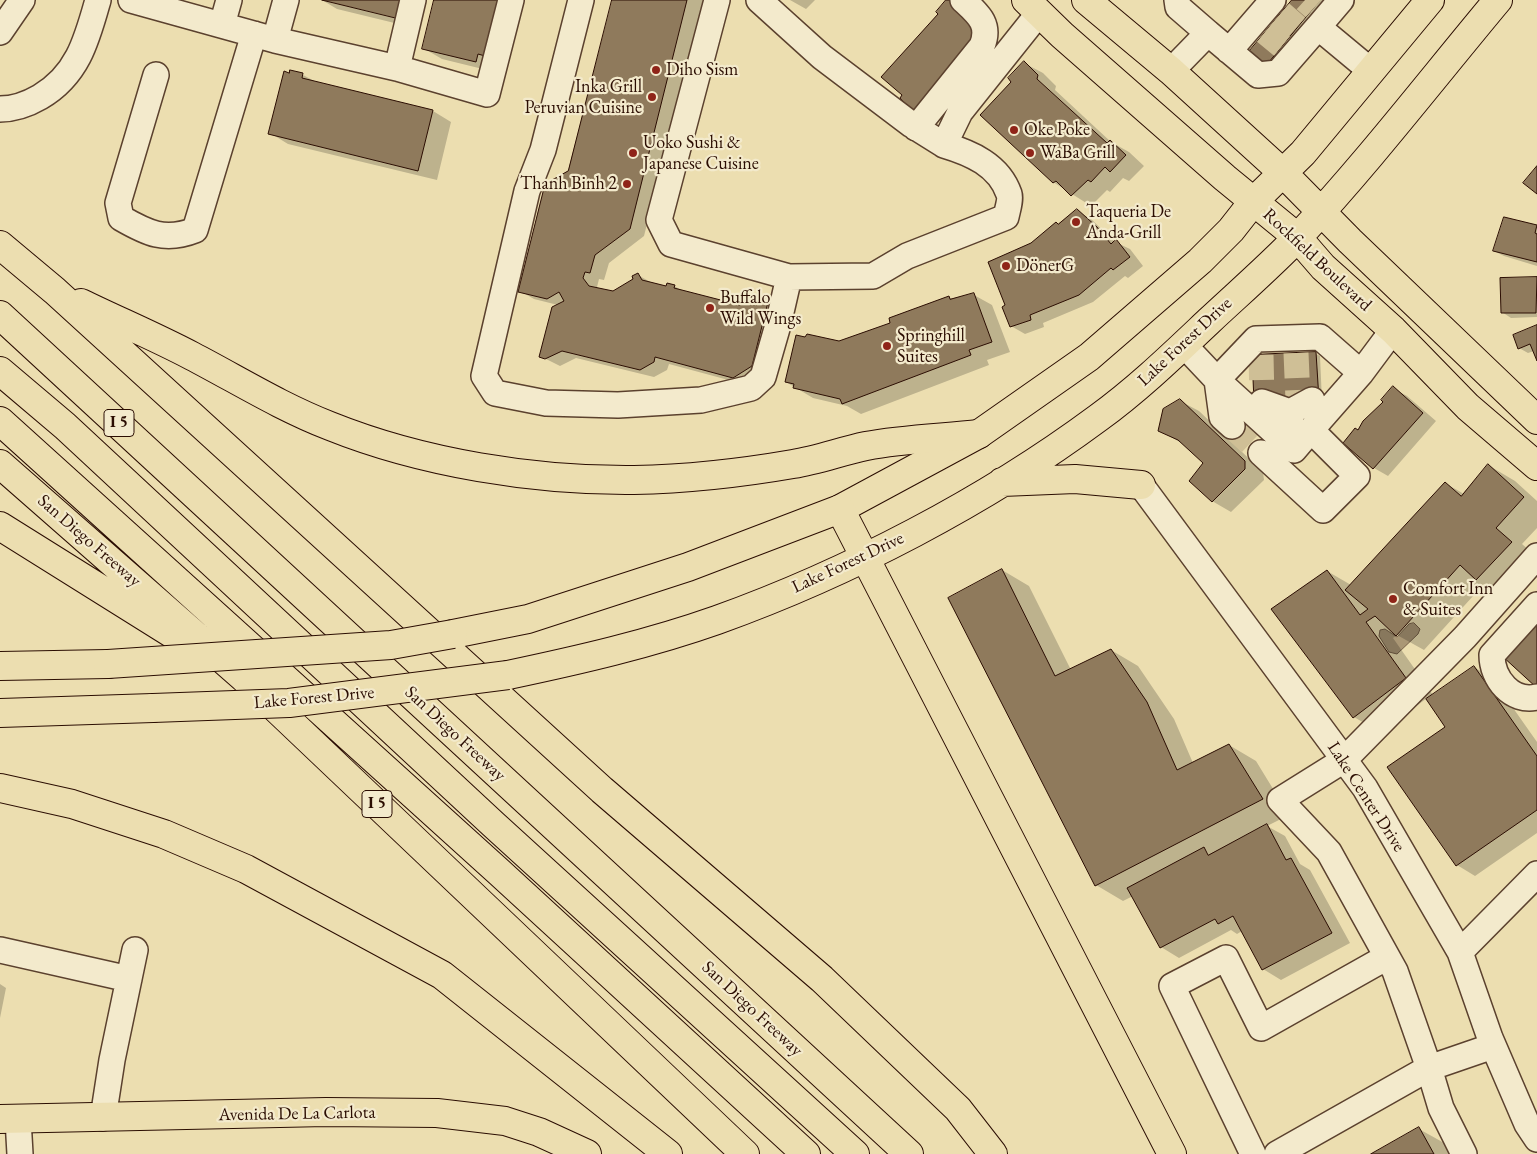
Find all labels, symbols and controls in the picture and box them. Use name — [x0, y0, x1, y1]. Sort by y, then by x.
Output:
place label: Diho Sism — [666, 59, 738, 81]
marker: Diho Sism — [650, 64, 662, 76]
place label: Inka Grill Peruvian Cuisine — [524, 76, 642, 118]
marker: Inka Grill Peruvian Cuisine — [646, 91, 658, 103]
place label: Oke Poke — [1024, 119, 1090, 141]
marker: Oke Poke — [1008, 124, 1020, 136]
place label: Uoko Sushi & Japanese Cuisine — [643, 132, 759, 174]
place label: WaBa Grill — [1040, 142, 1115, 164]
marker: Uoko Sushi & Japanese Cuisine — [627, 147, 639, 159]
marker: WaBa Grill — [1024, 147, 1036, 159]
place label: Thanh Binh 2 — [520, 173, 617, 195]
marker: Thanh Binh 2 — [621, 178, 633, 190]
place label: Taqueria De Anda-Grill — [1086, 201, 1171, 243]
street label: Rockfield Boulevard — [1258, 204, 1376, 316]
marker: Taqueria De Anda-Grill — [1070, 216, 1082, 228]
place label: DönerG — [1016, 255, 1074, 277]
marker: DönerG — [1000, 260, 1012, 272]
place label: Buffalo Wild Wings — [720, 287, 801, 330]
street label: Lake Forest Drive — [1133, 293, 1237, 391]
marker: Buffalo Wild Wings — [704, 302, 716, 314]
place label: Springhill Suites — [897, 325, 965, 368]
marker: Springhill Suites — [881, 340, 893, 352]
road number: I 5 — [104, 409, 134, 436]
street label: San Diego Freeway — [33, 490, 145, 592]
street label: Lake Forest Drive — [789, 528, 907, 598]
place label: Comfort Inn & Suites — [1403, 578, 1493, 620]
marker: Comfort Inn & Suites — [1387, 593, 1399, 605]
street label: Lake Forest Drive — [253, 682, 375, 714]
street label: San Diego Freeway — [400, 682, 510, 786]
street label: Lake Center Drive — [1322, 738, 1410, 856]
road number: I 5 — [362, 791, 392, 818]
street label: San Diego Freeway — [697, 957, 807, 1061]
street label: Avenida De La Carlota — [218, 1102, 376, 1126]

